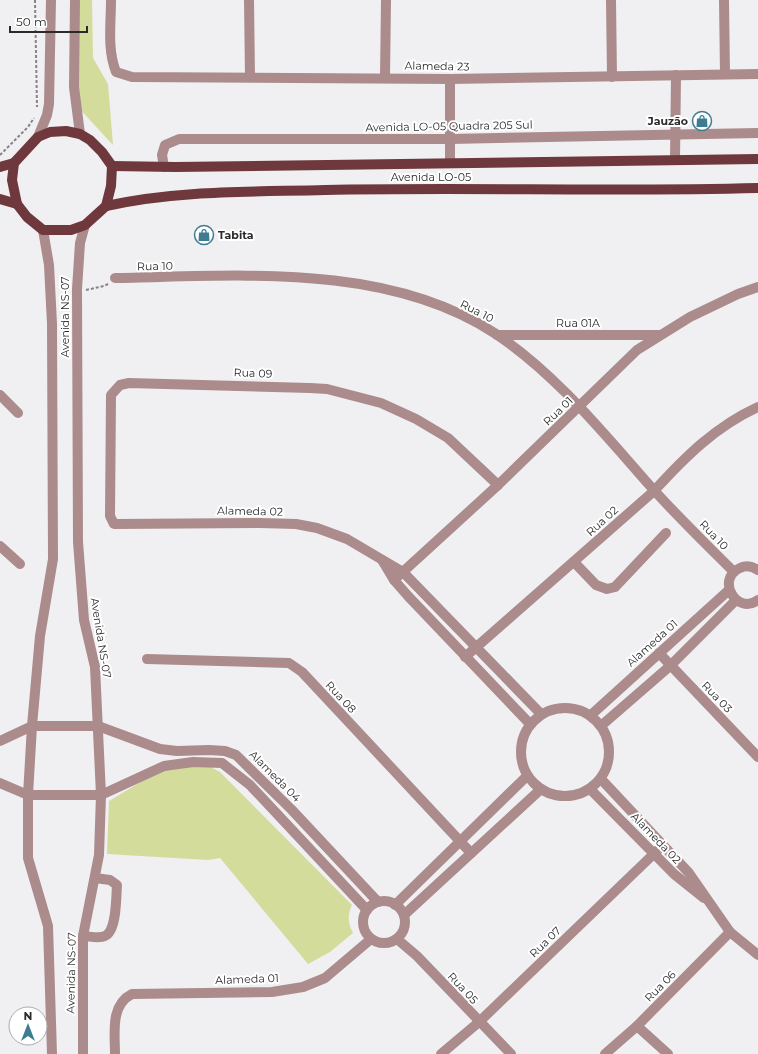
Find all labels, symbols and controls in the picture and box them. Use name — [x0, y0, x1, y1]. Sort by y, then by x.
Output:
scale bar — [10, 8, 87, 34]
text: 50 m — [16, 14, 47, 29]
street label: Alameda 23 — [404, 58, 470, 74]
shop icon: Jauzão — [691, 110, 713, 132]
place label: Jauzão — [647, 114, 688, 128]
street label: Avenida LO-05 Quadra 205 Sul — [365, 118, 533, 134]
street label: Avenida LO-05 — [391, 170, 471, 184]
shop icon: Tabita — [193, 224, 215, 246]
place label: Tabita — [218, 228, 254, 242]
street label: Rua 10 — [137, 259, 173, 273]
street label: Avenida NS-07 — [58, 276, 72, 358]
street label: Rua 10 — [458, 297, 496, 325]
street label: Rua 01A — [556, 316, 600, 330]
street label: Rua 09 — [233, 365, 273, 381]
street label: Rua 01 — [540, 393, 576, 429]
street label: Alameda 02 — [217, 503, 283, 519]
street label: Rua 02 — [583, 503, 621, 539]
street label: Rua 10 — [696, 517, 732, 553]
street label: Avenida NS-07 — [88, 597, 114, 679]
street label: Alameda 01 — [624, 616, 680, 670]
street label: Rua 08 — [323, 678, 359, 716]
street label: Rua 03 — [699, 678, 735, 716]
street label: Alameda 04 — [246, 747, 304, 805]
street label: Alameda 02 — [628, 809, 684, 867]
street label: Rua 07 — [526, 924, 564, 960]
street label: Avenida NS-07 — [63, 932, 79, 1014]
street label: Rua 06 — [641, 967, 679, 1005]
street label: Rua 05 — [445, 969, 481, 1007]
street label: Alameda 01 — [215, 971, 279, 987]
north arrow — [8, 1006, 48, 1046]
text: N — [24, 1009, 32, 1023]

